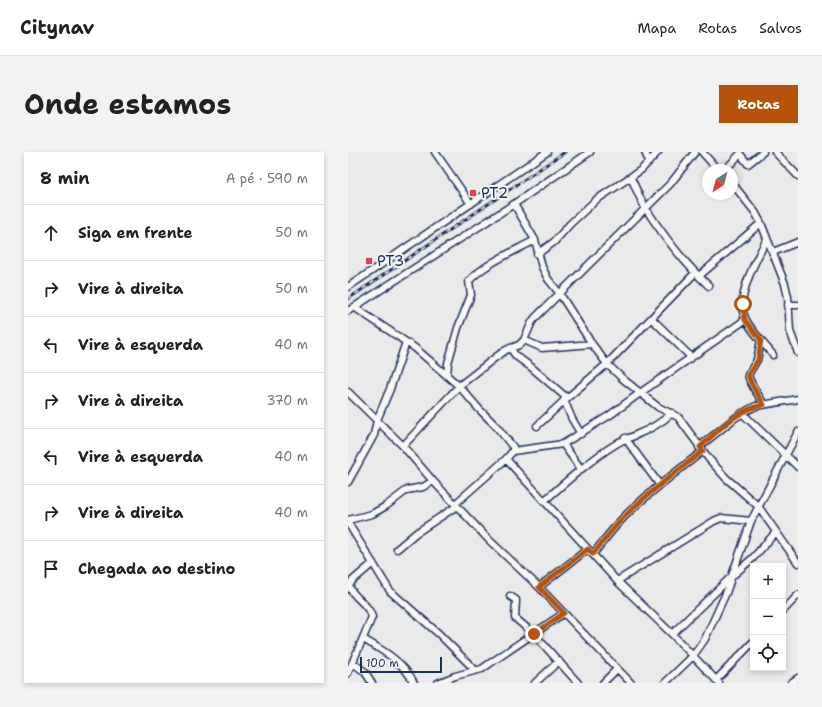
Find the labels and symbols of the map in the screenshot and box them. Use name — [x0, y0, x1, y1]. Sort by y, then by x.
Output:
north arrow — [702, 164, 738, 200]
place label: PT2 — [481, 183, 508, 203]
marker: PT2 — [468, 188, 478, 198]
place label: PT3 — [377, 251, 404, 271]
marker: PT3 — [364, 256, 374, 266]
route start — [734, 295, 752, 313]
route end — [525, 625, 543, 643]
scale bar — [360, 655, 442, 674]

